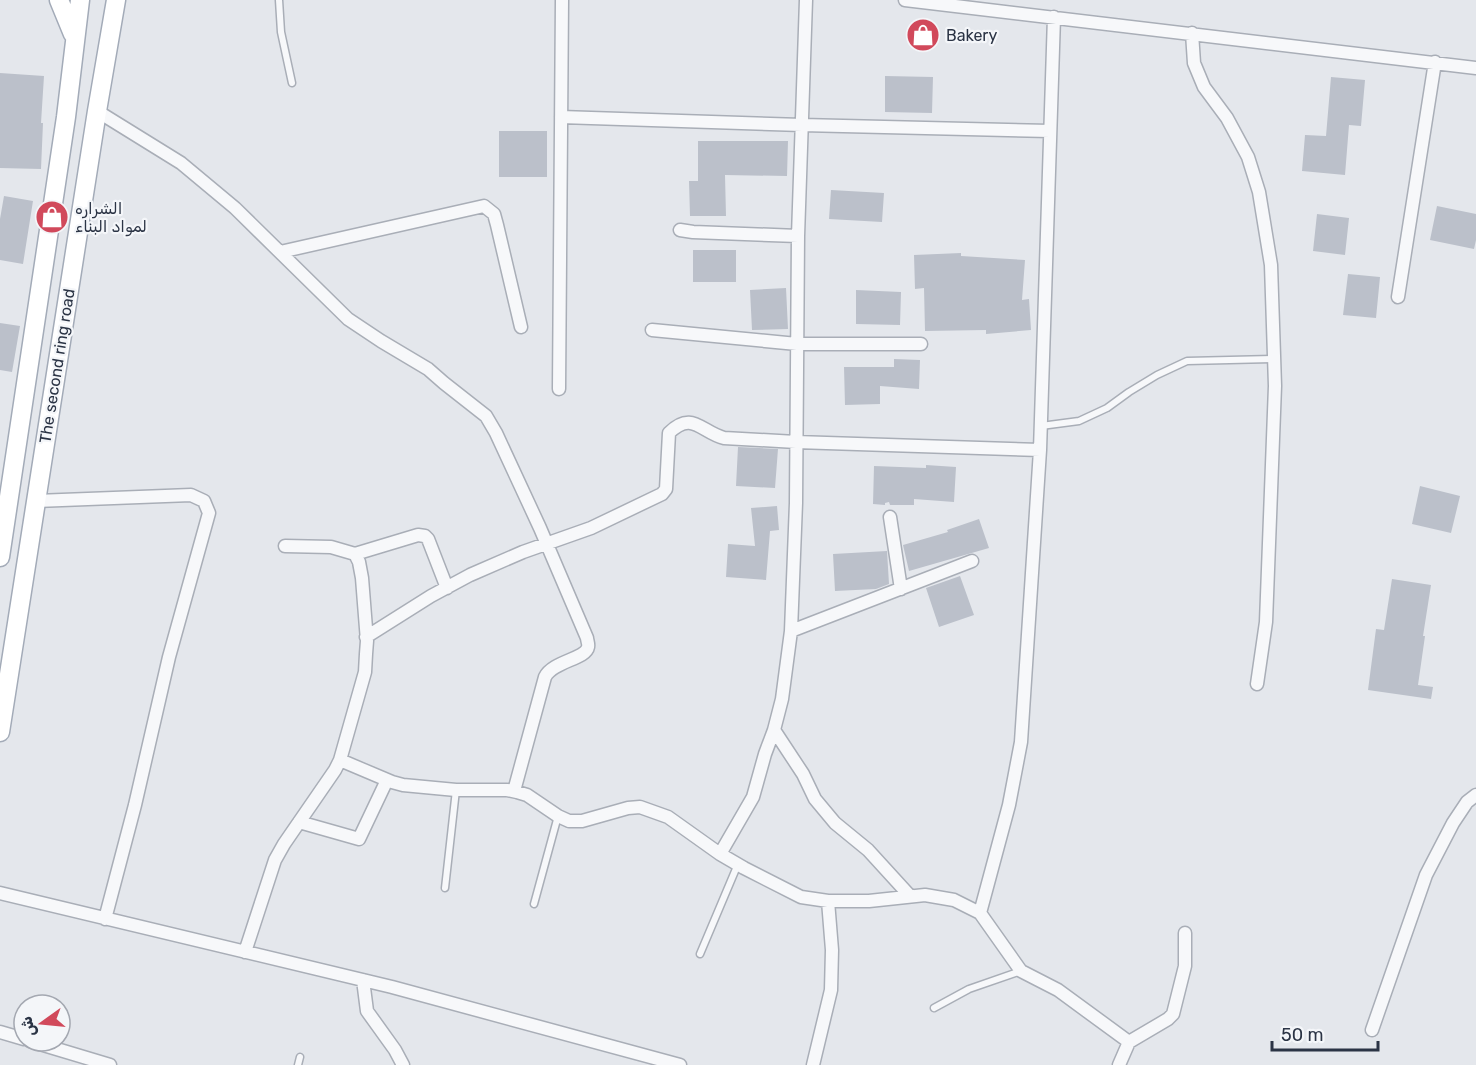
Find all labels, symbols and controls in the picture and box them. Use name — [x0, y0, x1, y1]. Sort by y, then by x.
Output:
shop icon: Bakery — [905, 17, 941, 53]
place label: Bakery — [946, 26, 997, 45]
shop icon: الشراره لمواد البناء — [34, 199, 70, 235]
place label: الشراره لمواد البناء — [75, 199, 147, 237]
street label: The second ring road — [35, 287, 79, 445]
north arrow — [12, 993, 72, 1053]
text: ش — [16, 1014, 40, 1039]
scale bar — [1272, 1014, 1378, 1052]
text: 50 m — [1281, 1024, 1324, 1046]

